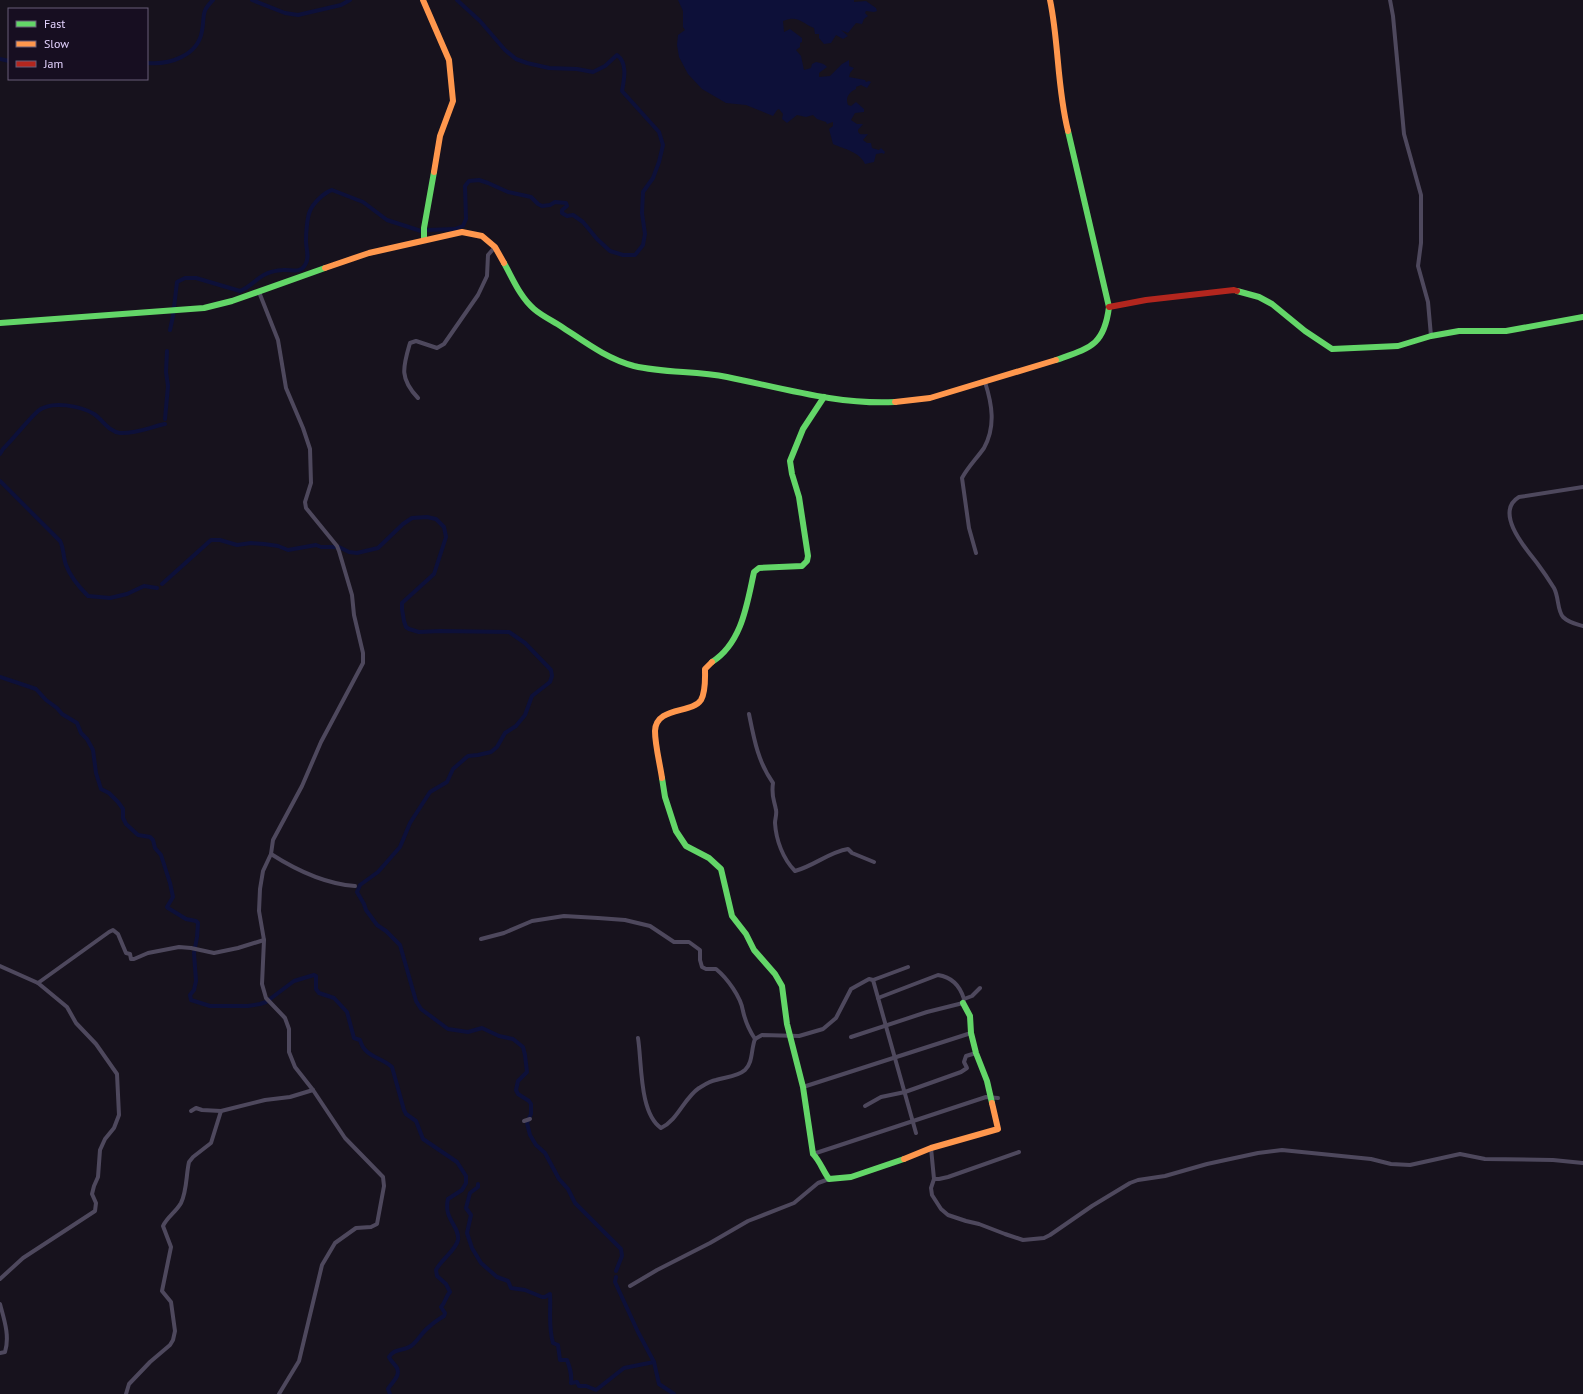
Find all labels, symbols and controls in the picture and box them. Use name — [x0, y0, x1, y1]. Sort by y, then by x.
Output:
legend — [8, 8, 148, 80]
text: Fast — [44, 16, 65, 31]
text: Slow — [44, 36, 69, 51]
text: Jam — [43, 56, 63, 71]

